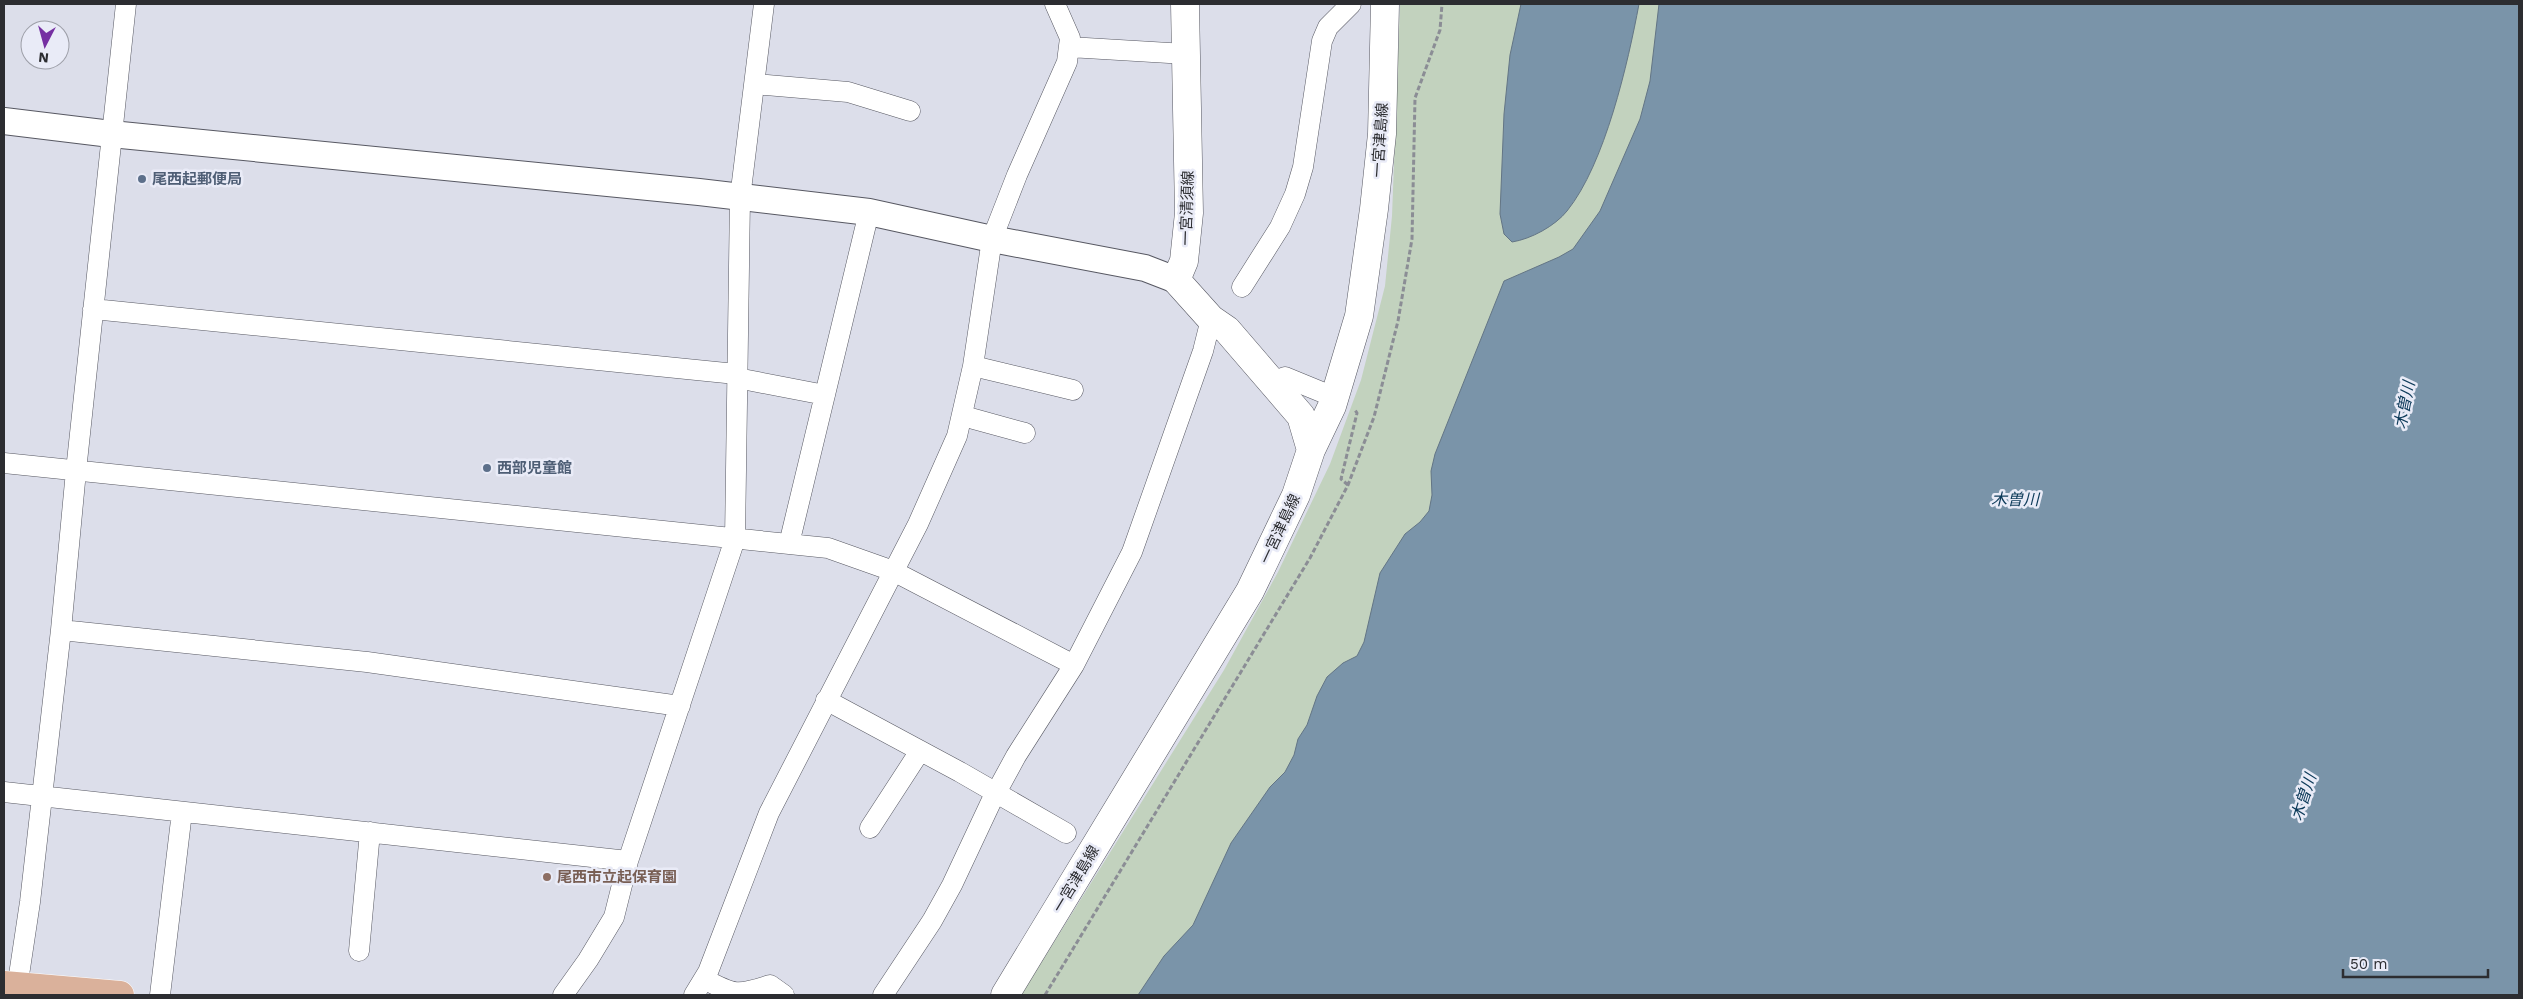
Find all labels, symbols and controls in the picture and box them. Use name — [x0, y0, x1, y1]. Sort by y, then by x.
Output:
north arrow — [20, 20, 70, 70]
text: N — [38, 49, 50, 66]
street label: 一宮津島線 — [1368, 102, 1392, 178]
place label: 尾西起郵便局 — [152, 170, 242, 188]
street label: 一宮清須線 — [1177, 170, 1197, 246]
marker: 尾西起郵便局 — [136, 173, 148, 185]
water label: 木曽川 — [2391, 378, 2419, 430]
place label: 西部児童館 — [497, 459, 572, 477]
marker: 西部児童館 — [481, 462, 493, 474]
water label: 木曽川 — [1991, 490, 2041, 509]
street label: 一宮津島線 — [1256, 491, 1304, 567]
water label: 木曽川 — [2287, 769, 2321, 823]
street label: 一宮津島線 — [1049, 842, 1103, 916]
place label: 尾西市立起保育園 — [557, 868, 677, 886]
marker: 尾西市立起保育園 — [541, 871, 553, 883]
scale bar — [2343, 946, 2488, 978]
text: 50 m — [2350, 955, 2387, 973]

